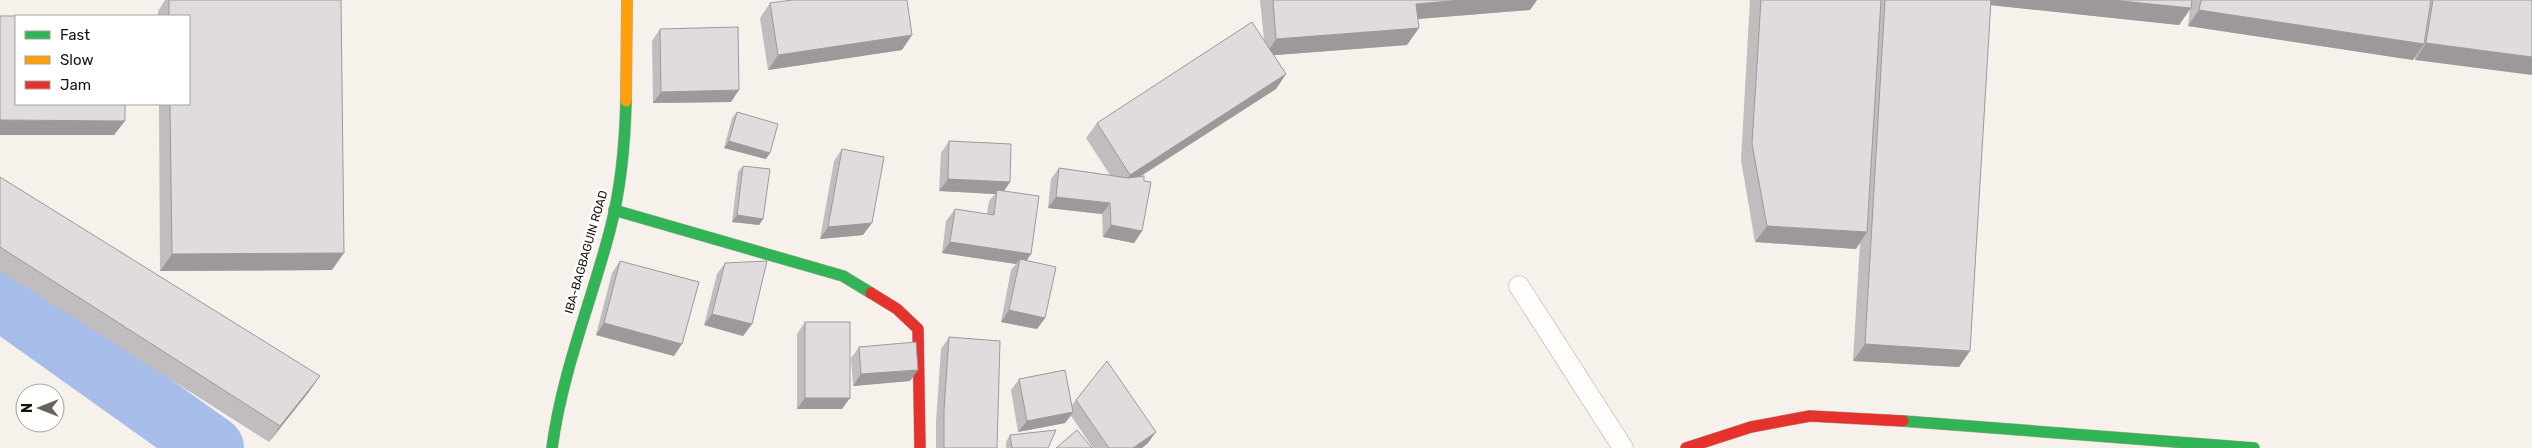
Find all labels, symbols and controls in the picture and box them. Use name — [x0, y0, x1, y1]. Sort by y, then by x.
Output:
legend — [15, 15, 190, 105]
text: Fast — [60, 26, 90, 44]
text: Slow — [60, 51, 93, 69]
text: Jam — [60, 76, 91, 94]
street label: IBA-BAGBAGUIN ROAD — [562, 189, 610, 315]
north arrow — [15, 383, 65, 433]
text: N — [19, 403, 36, 413]

